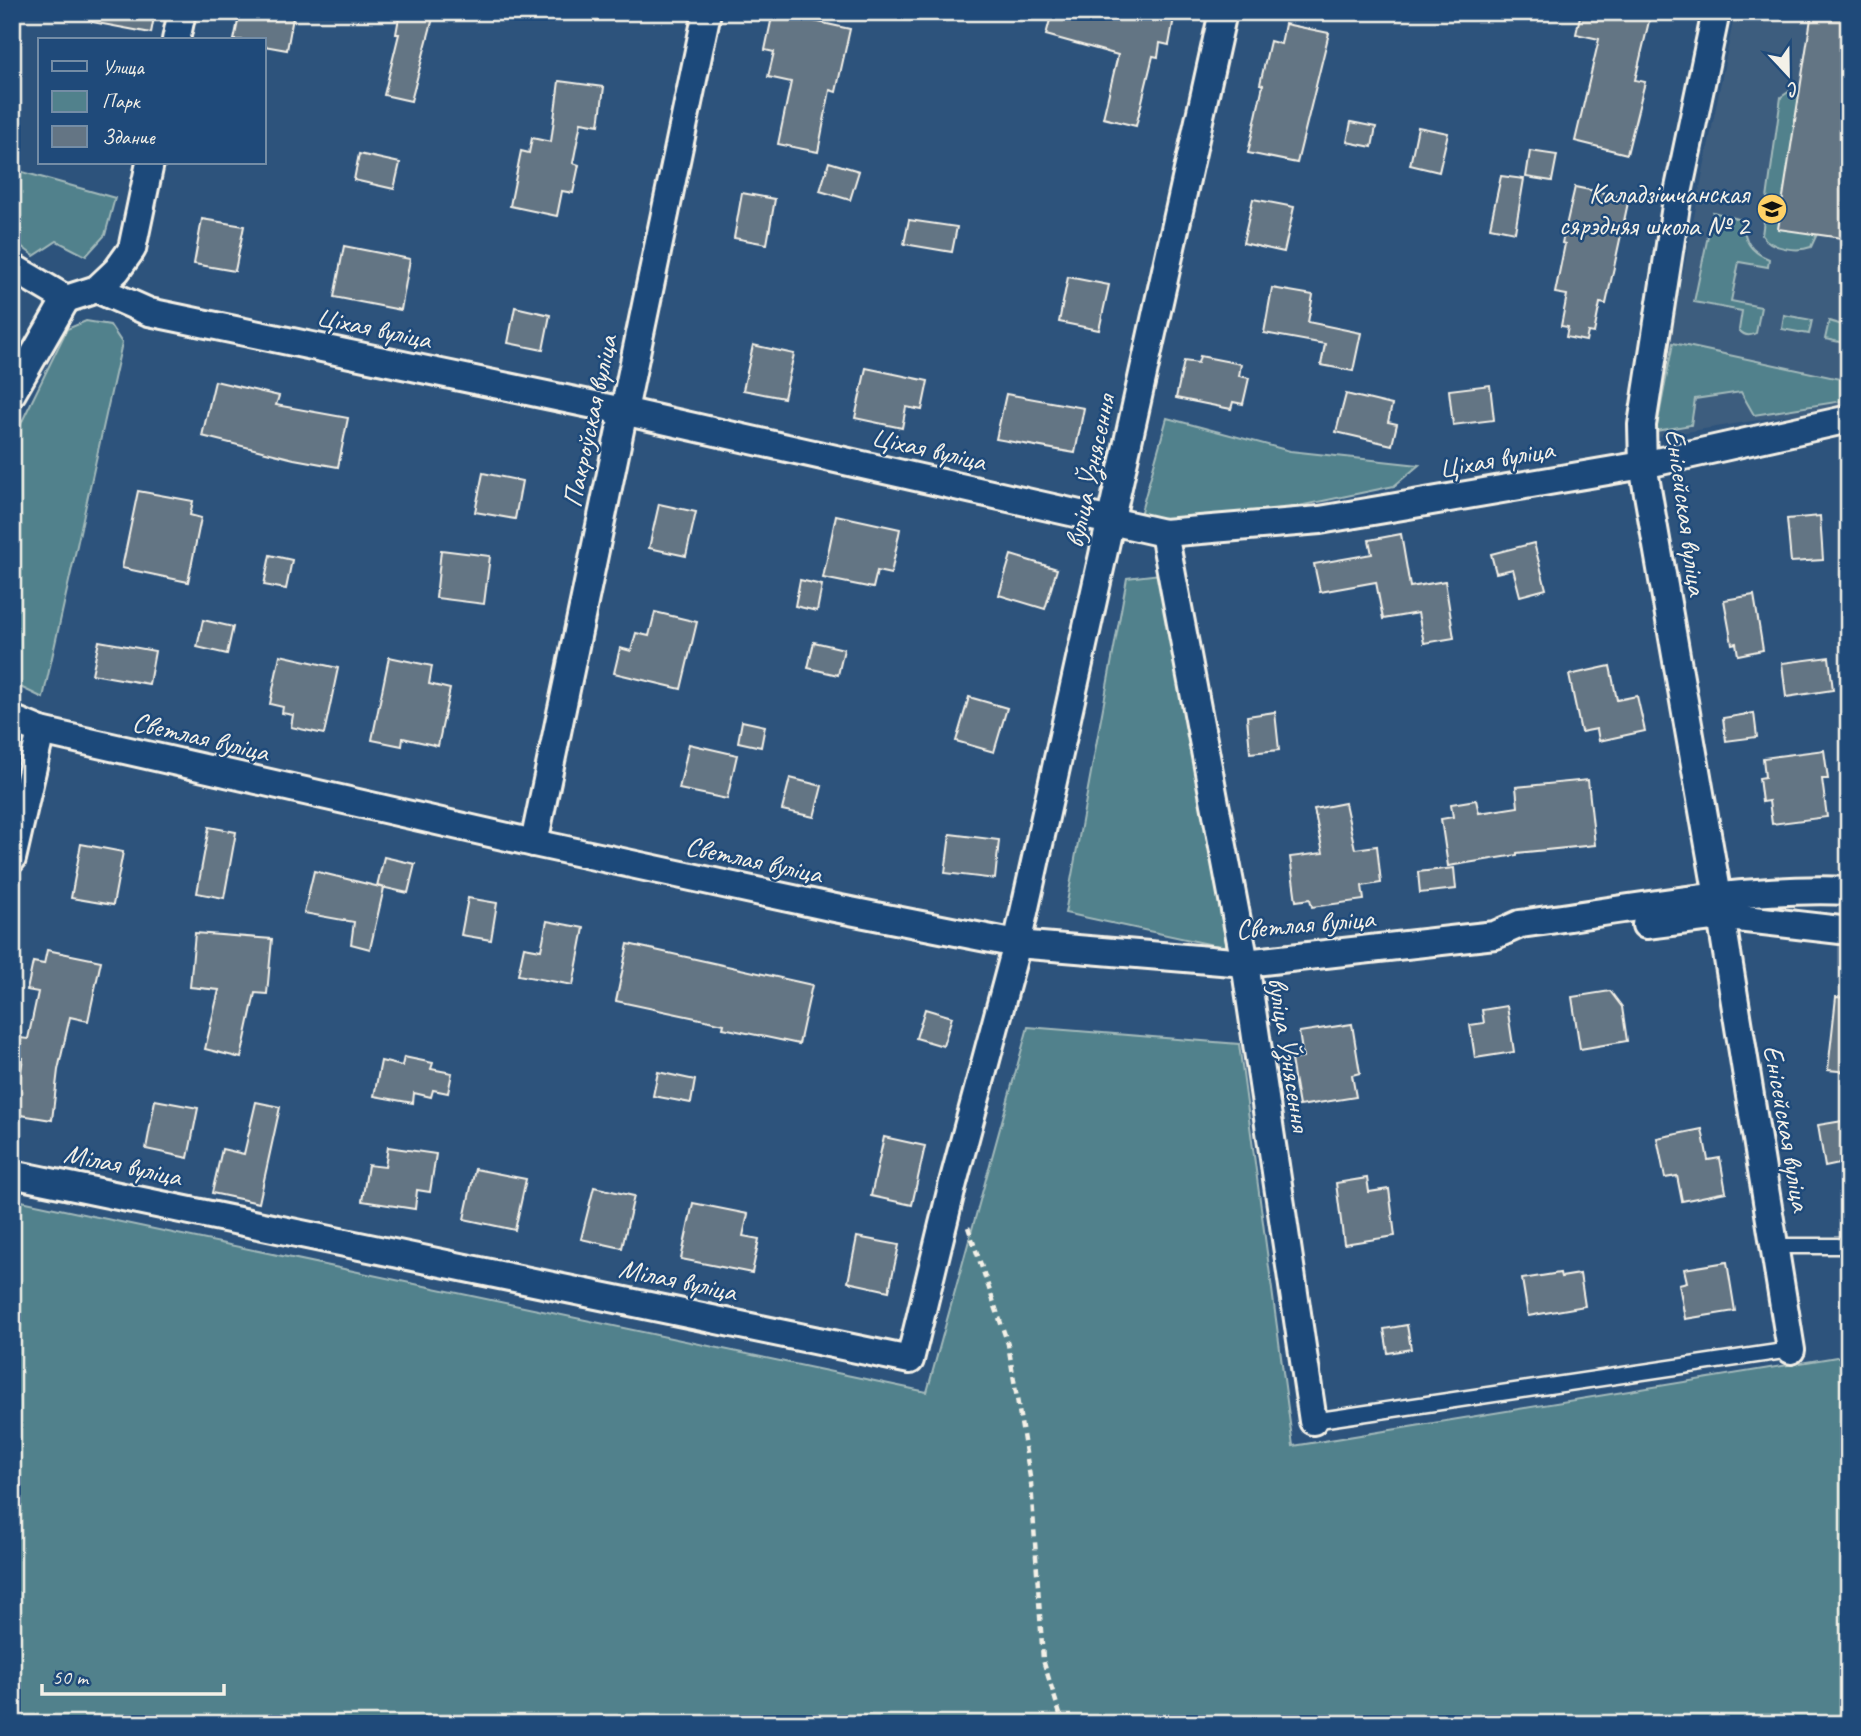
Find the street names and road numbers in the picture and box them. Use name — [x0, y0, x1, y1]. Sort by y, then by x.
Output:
street label: Ціхая вуліца — [313, 298, 436, 357]
street label: Пакроўская вуліца — [554, 330, 625, 510]
street label: вуліца Ўзнясення — [1056, 389, 1124, 551]
street label: Ціхая вуліца — [868, 418, 991, 479]
street label: Енісейская вуліца — [1657, 427, 1716, 599]
street label: Ціхая вуліца — [1436, 431, 1558, 486]
street label: Светлая вуліца — [129, 704, 274, 770]
street label: Светлая вуліца — [682, 828, 827, 891]
street label: Светлая вуліца — [1234, 900, 1378, 947]
street label: вуліца Ўзнясення — [1259, 974, 1319, 1136]
street label: Енісейская вуліца — [1756, 1042, 1820, 1215]
street label: Мілая вуліца — [61, 1135, 186, 1194]
street label: Мілая вуліца — [616, 1250, 741, 1309]

